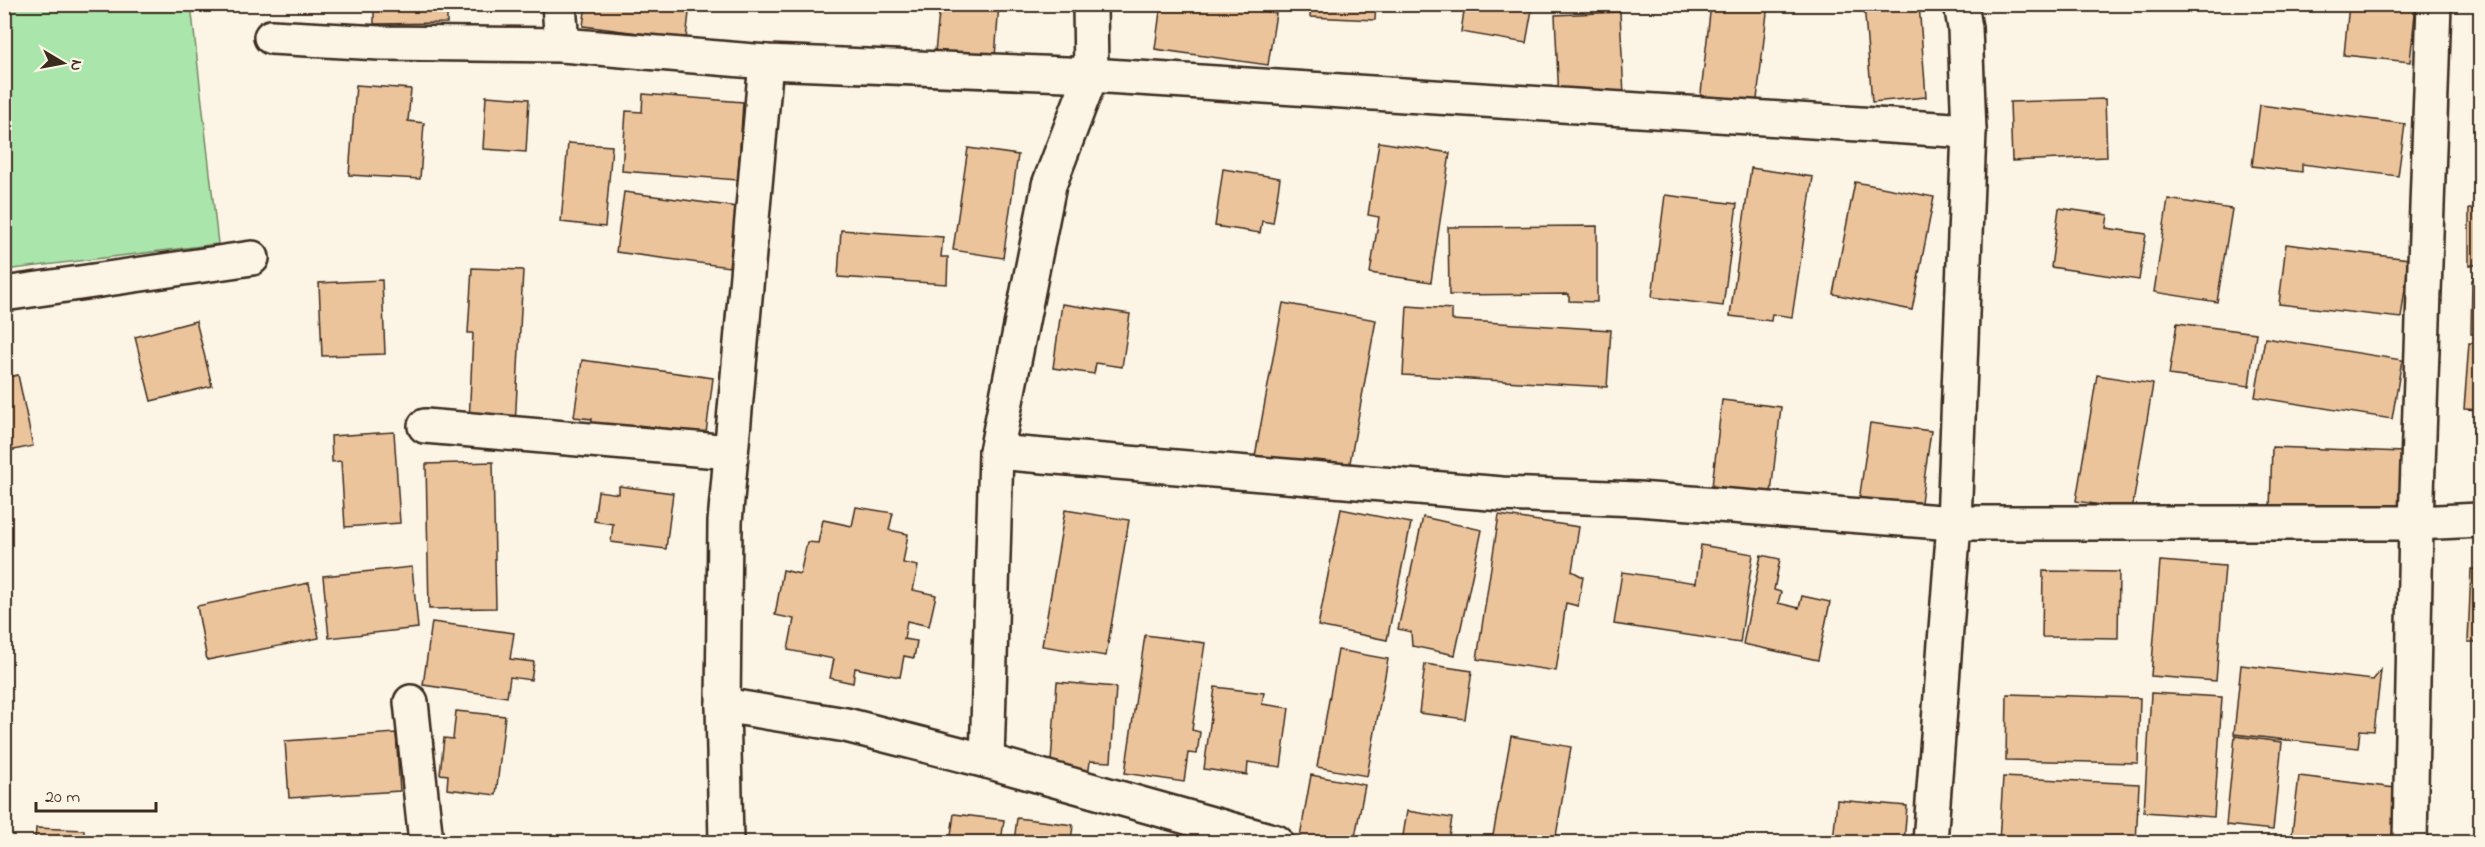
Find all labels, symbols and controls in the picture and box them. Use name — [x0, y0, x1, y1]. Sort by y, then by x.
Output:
north arrow — [33, 33, 93, 93]
text: N — [63, 58, 89, 73]
scale bar — [36, 775, 156, 813]
text: 20 m — [45, 785, 80, 811]

